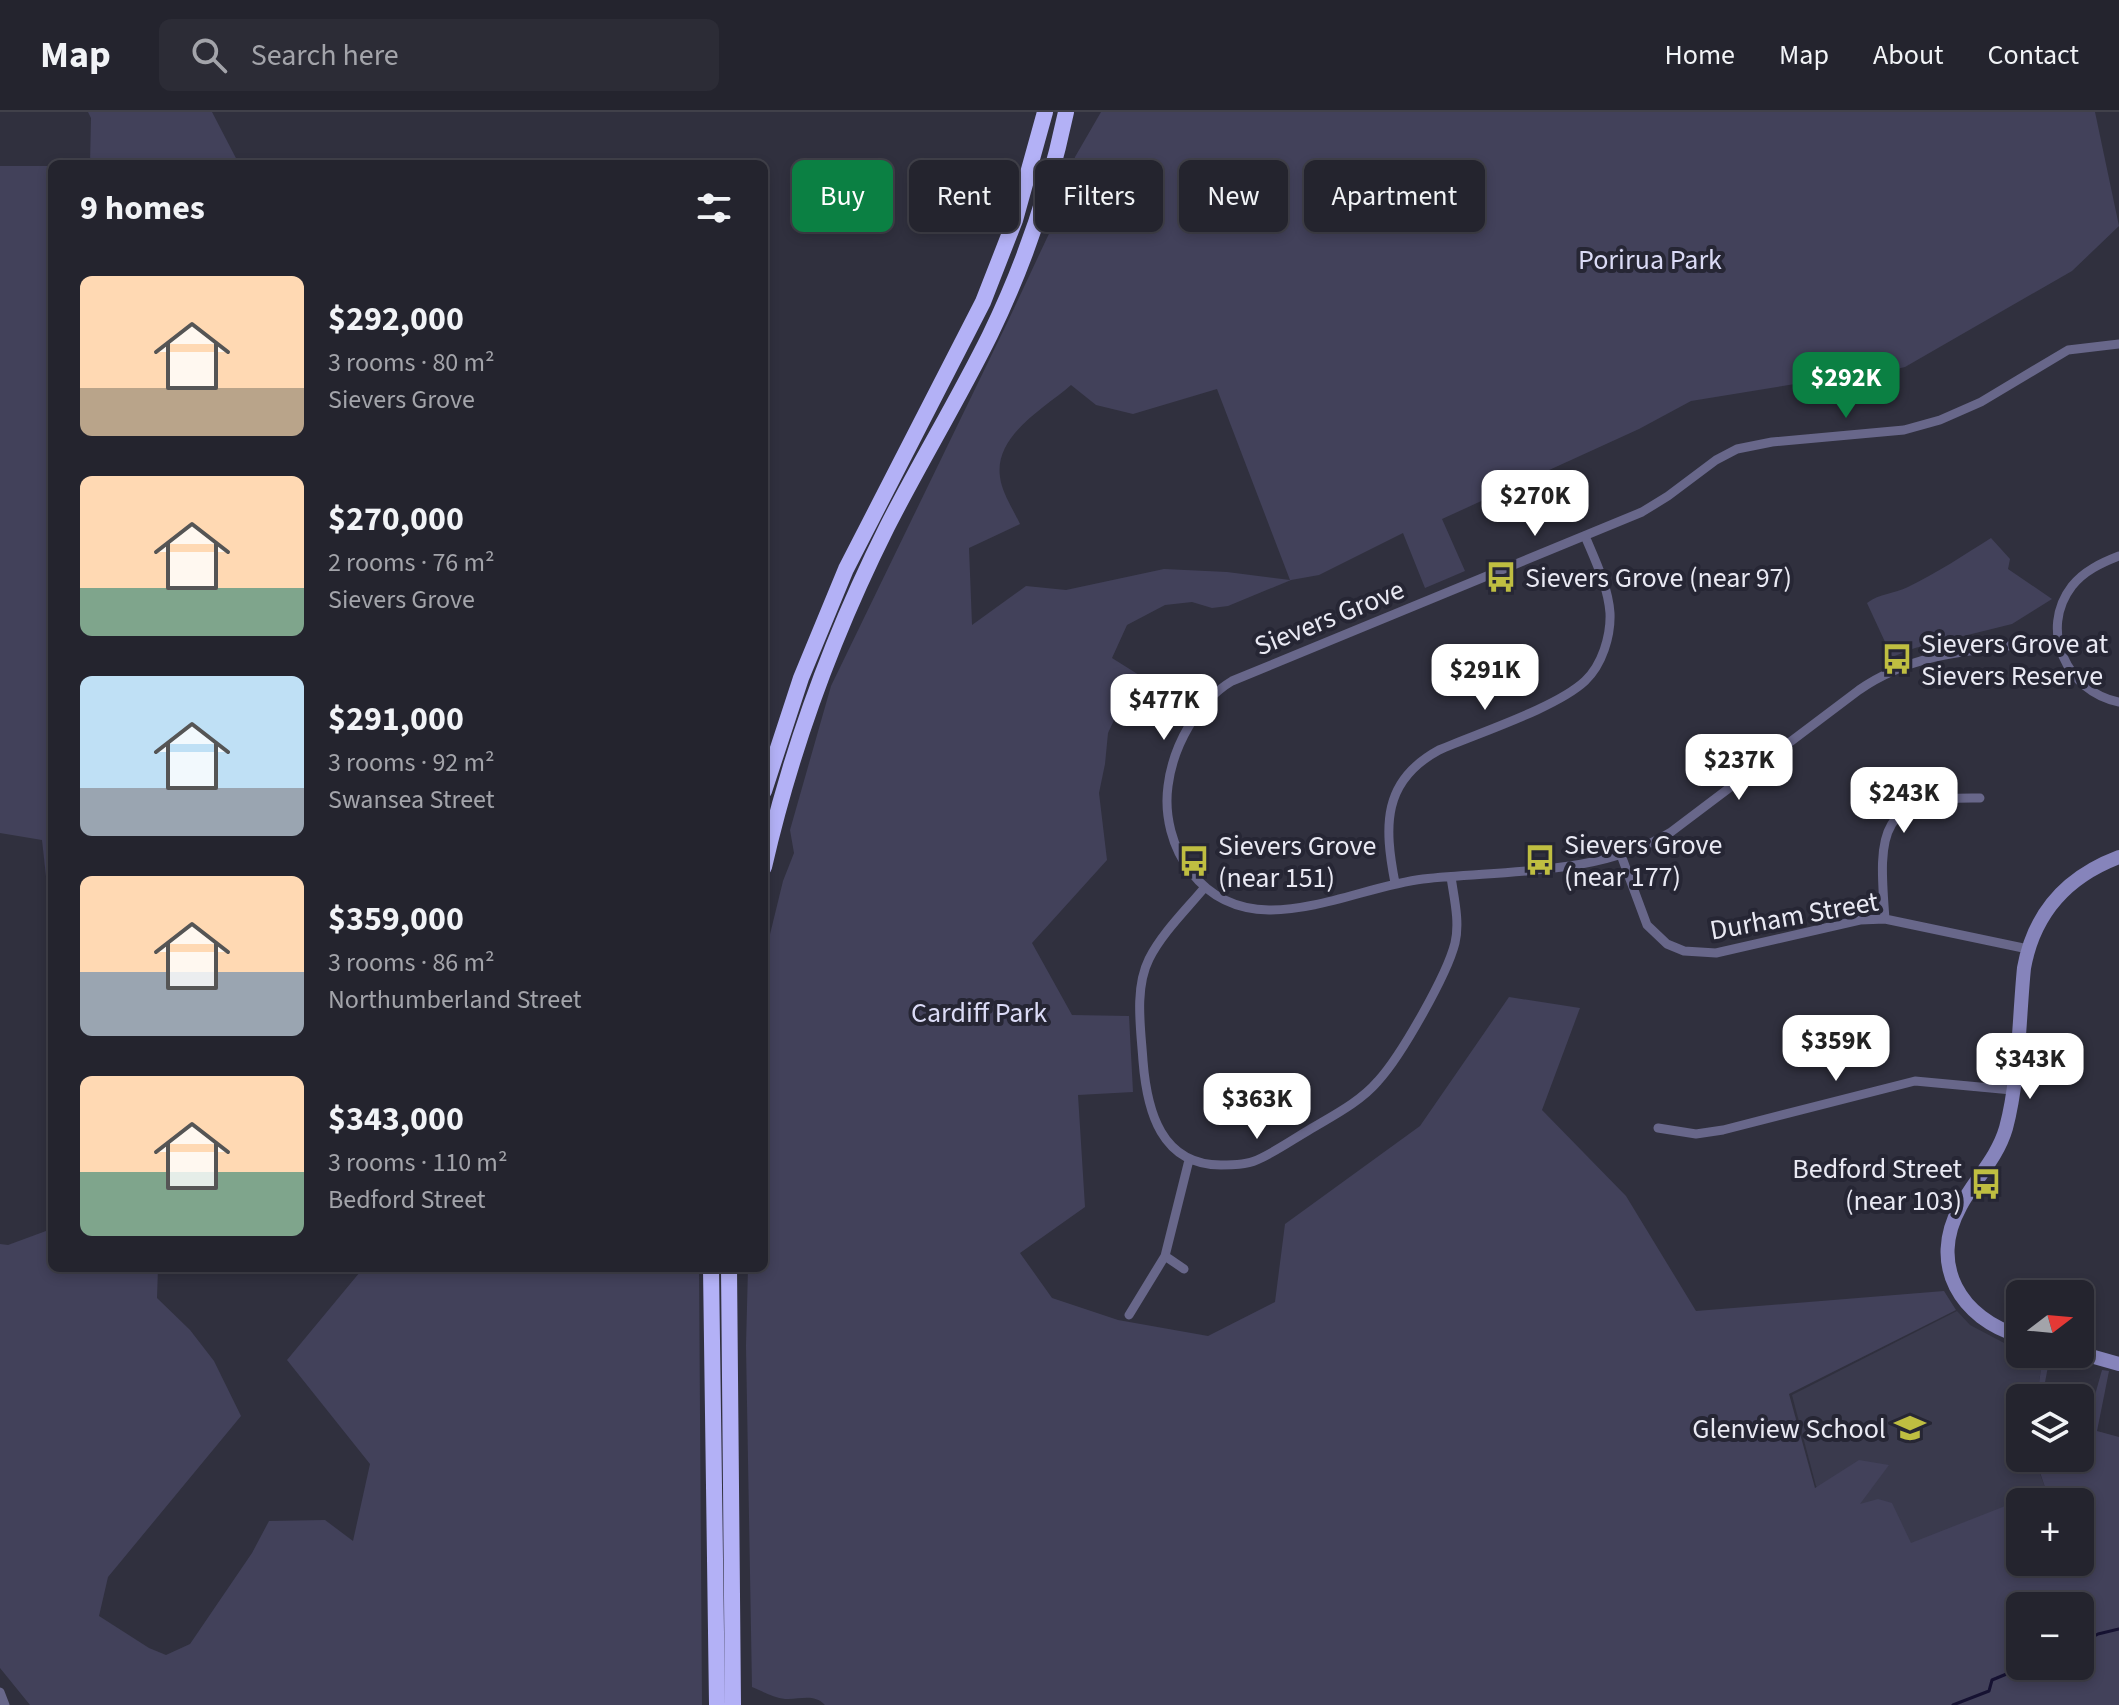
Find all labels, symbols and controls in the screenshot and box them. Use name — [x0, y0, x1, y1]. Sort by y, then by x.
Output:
search box — [159, 19, 719, 91]
text: Map — [40, 28, 111, 82]
icon: search — [187, 33, 231, 77]
text: Search here — [251, 34, 399, 77]
text: Home — [1664, 35, 1735, 75]
text: Map — [1779, 35, 1829, 75]
text: About — [1873, 35, 1944, 75]
text: Contact — [1988, 35, 2079, 75]
chip: Buy — [792, 160, 893, 232]
chip: Rent — [909, 160, 1019, 232]
chip: Filters — [1035, 160, 1163, 232]
chip: New — [1179, 160, 1288, 232]
chip: Apartment — [1304, 160, 1485, 232]
text: 9 homes — [80, 184, 205, 233]
icon: filters — [692, 186, 736, 230]
park label: Porirua Park — [1578, 240, 1722, 280]
text: $292,000 — [328, 295, 464, 344]
icon: home — [144, 308, 240, 404]
text: 3 rooms · 80 m² — [328, 344, 495, 381]
pin: $292K — [1790, 352, 1902, 420]
text: $292K — [1811, 359, 1881, 396]
text: Sievers Grove — [328, 381, 475, 418]
pin: $270K — [1479, 470, 1591, 538]
text: $270K — [1500, 477, 1570, 514]
text: $270,000 — [328, 495, 464, 544]
icon: home — [144, 508, 240, 604]
text: 2 rooms · 76 m² — [328, 544, 495, 581]
place label: Sievers Grove (near 97) — [1525, 558, 1792, 598]
bus stop icon: Sievers Grove (near 97) — [1484, 560, 1518, 594]
street label: Sievers Grove — [1248, 570, 1410, 666]
text: Sievers Grove — [328, 581, 475, 618]
place label: Sievers Grove at Sievers Reserve — [1921, 624, 2109, 696]
bus stop icon: Sievers Grove at Sievers Reserve — [1880, 642, 1914, 676]
pin: $291K — [1429, 644, 1541, 712]
text: $291K — [1450, 651, 1520, 688]
pin: $477K — [1108, 674, 1220, 742]
text: $477K — [1129, 681, 1199, 718]
text: $291,000 — [328, 695, 464, 744]
icon: home — [144, 708, 240, 804]
pin: $237K — [1683, 734, 1795, 802]
text: $237K — [1704, 741, 1774, 778]
text: 3 rooms · 92 m² — [328, 744, 495, 781]
pin: $243K — [1848, 767, 1960, 835]
text: $243K — [1869, 774, 1939, 811]
text: Swansea Street — [328, 781, 495, 818]
place label: Sievers Grove (near 177) — [1564, 825, 1722, 897]
place label: Sievers Grove (near 151) — [1218, 826, 1376, 898]
bus stop icon: Sievers Grove (near 177) — [1523, 843, 1557, 877]
bus stop icon: Sievers Grove (near 151) — [1177, 844, 1211, 878]
street label: Durham Street — [1707, 881, 1882, 950]
text: $359,000 — [328, 895, 464, 944]
icon: home — [144, 908, 240, 1004]
text: 3 rooms · 86 m² — [328, 944, 495, 981]
text: Northumberland Street — [328, 981, 582, 1018]
park label: Cardiff Park — [911, 993, 1047, 1033]
pin: $359K — [1780, 1015, 1892, 1083]
text: $359K — [1801, 1022, 1871, 1059]
pin: $343K — [1974, 1033, 2086, 1101]
text: $343K — [1995, 1040, 2065, 1077]
pin: $363K — [1201, 1073, 1313, 1141]
text: $363K — [1222, 1080, 1292, 1117]
text: $343,000 — [328, 1095, 464, 1144]
icon: home — [144, 1108, 240, 1204]
text: 3 rooms · 110 m² — [328, 1144, 507, 1181]
place label: Bedford Street (near 103) — [1792, 1149, 1963, 1221]
bus stop icon: Bedford Street (near 103) — [1969, 1167, 2003, 1201]
text: Bedford Street — [328, 1181, 486, 1218]
north arrow — [2006, 1280, 2094, 1368]
map controls — [2006, 1280, 2094, 1680]
button: layers — [2006, 1384, 2094, 1472]
place label: Glenview School — [1692, 1409, 1886, 1449]
school or university icon: Glenview School — [1893, 1411, 1927, 1445]
button: + — [2006, 1488, 2094, 1576]
button: − — [2006, 1592, 2094, 1680]

